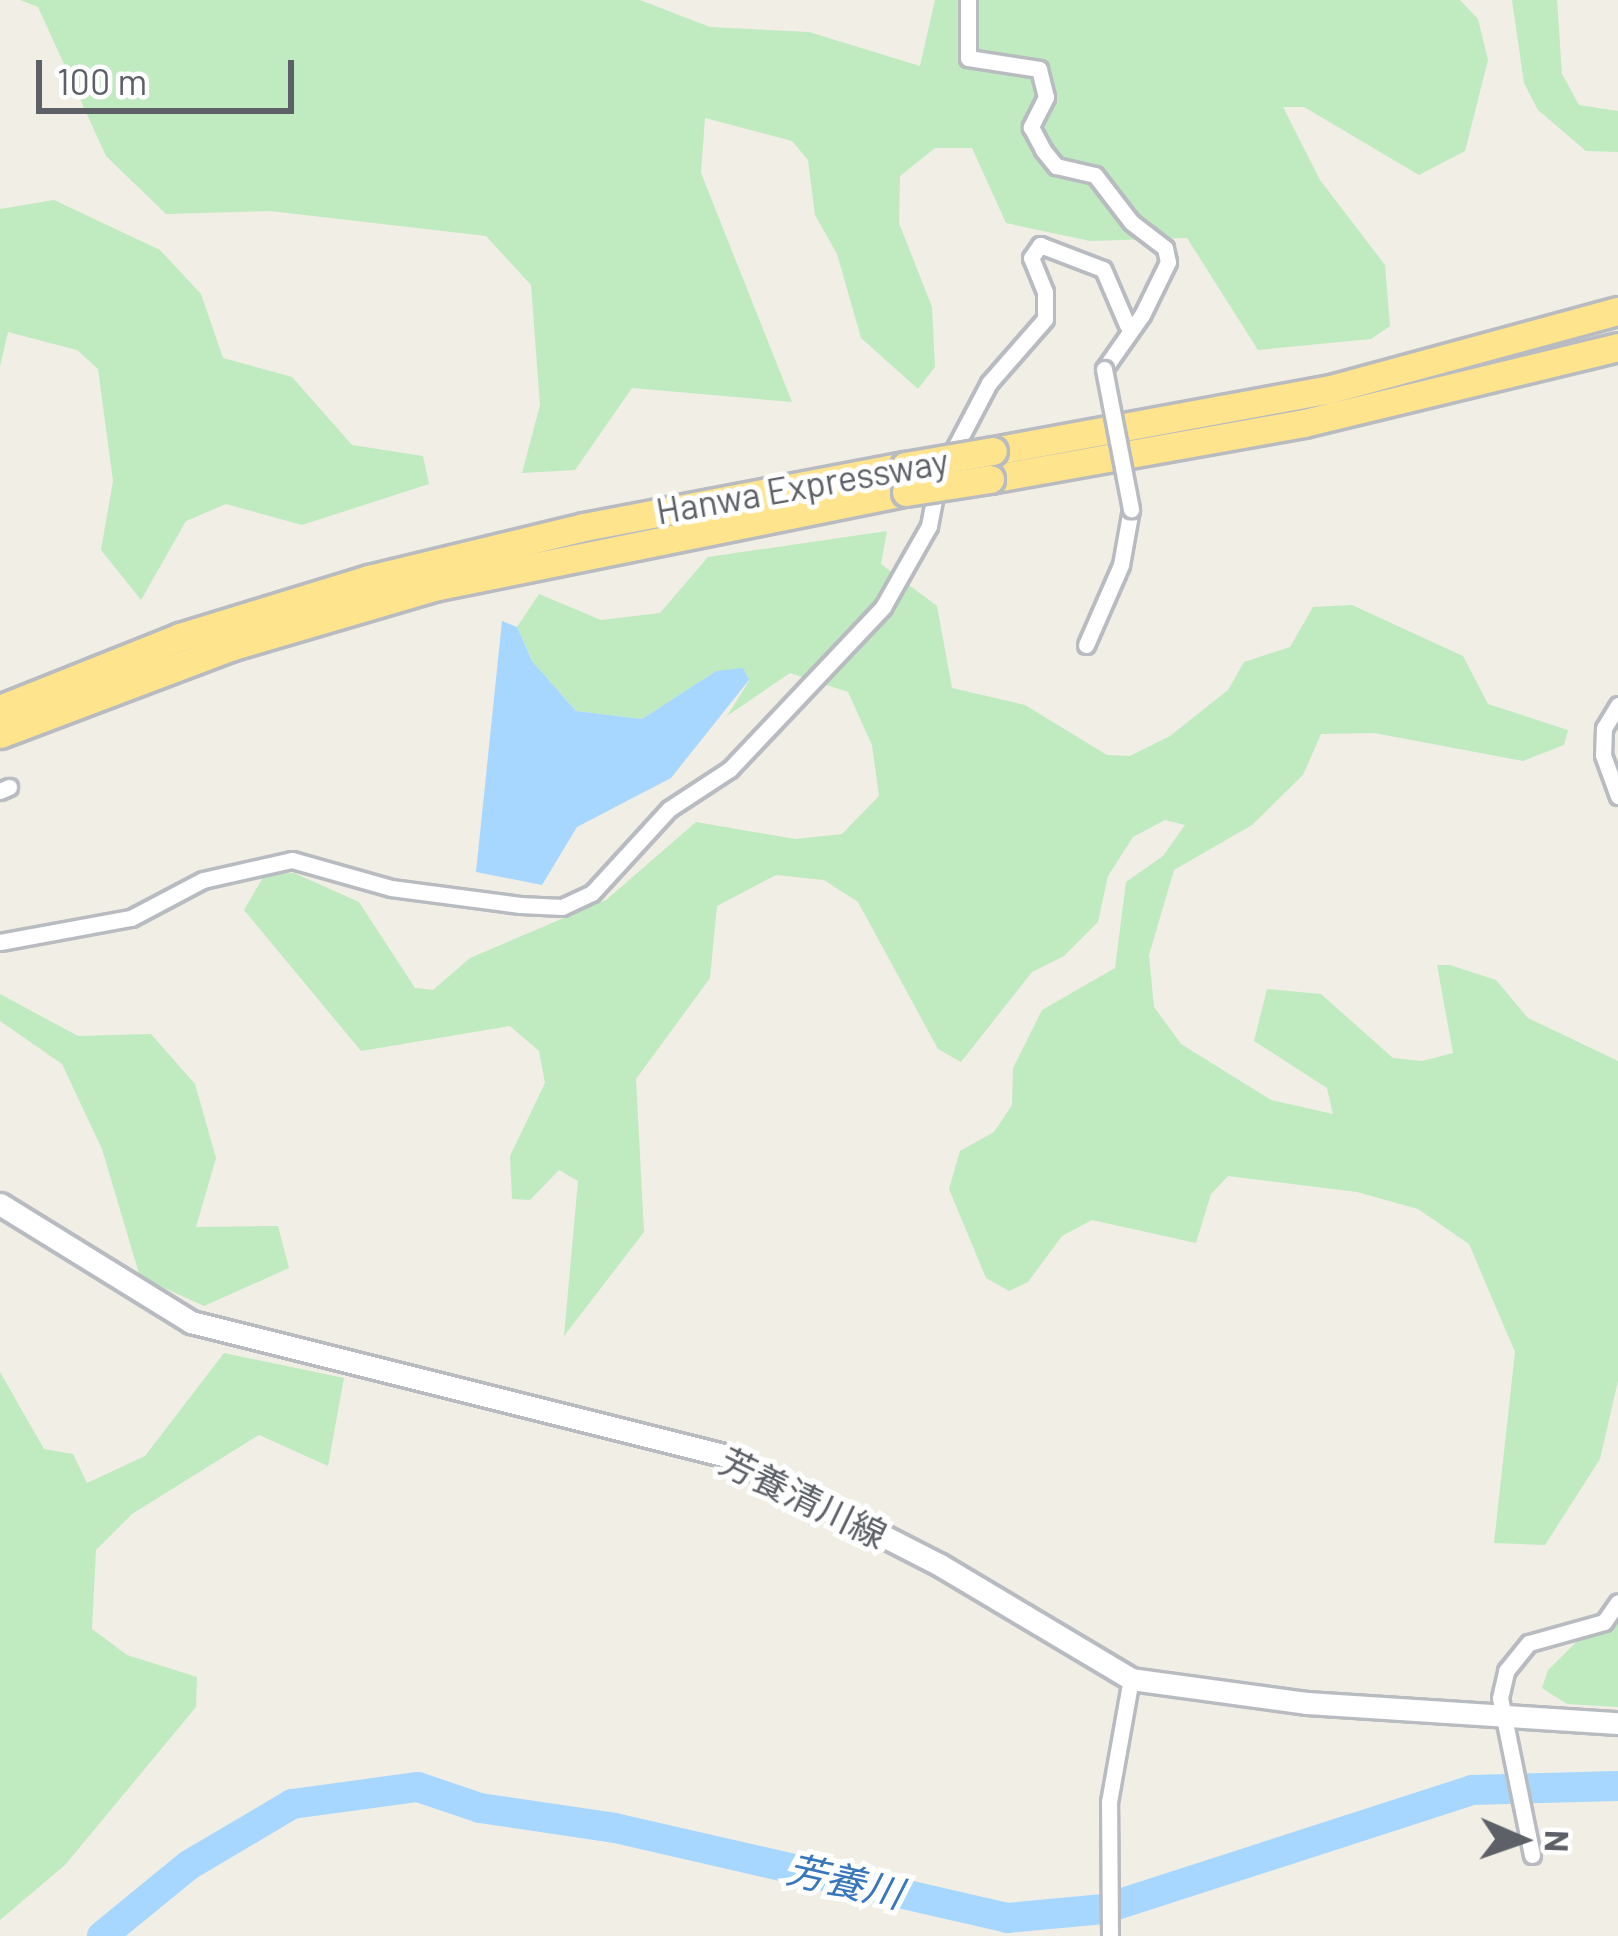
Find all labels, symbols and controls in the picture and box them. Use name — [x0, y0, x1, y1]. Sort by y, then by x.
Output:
scale bar — [42, 36, 300, 110]
text: 100 m — [57, 59, 147, 102]
street label: Hanwa Expressway — [652, 438, 952, 532]
street label: 芳養清川線 — [714, 1438, 894, 1556]
north arrow — [1462, 1780, 1582, 1900]
text: N — [1538, 1830, 1578, 1853]
water label: 芳養川 — [783, 1845, 907, 1917]

